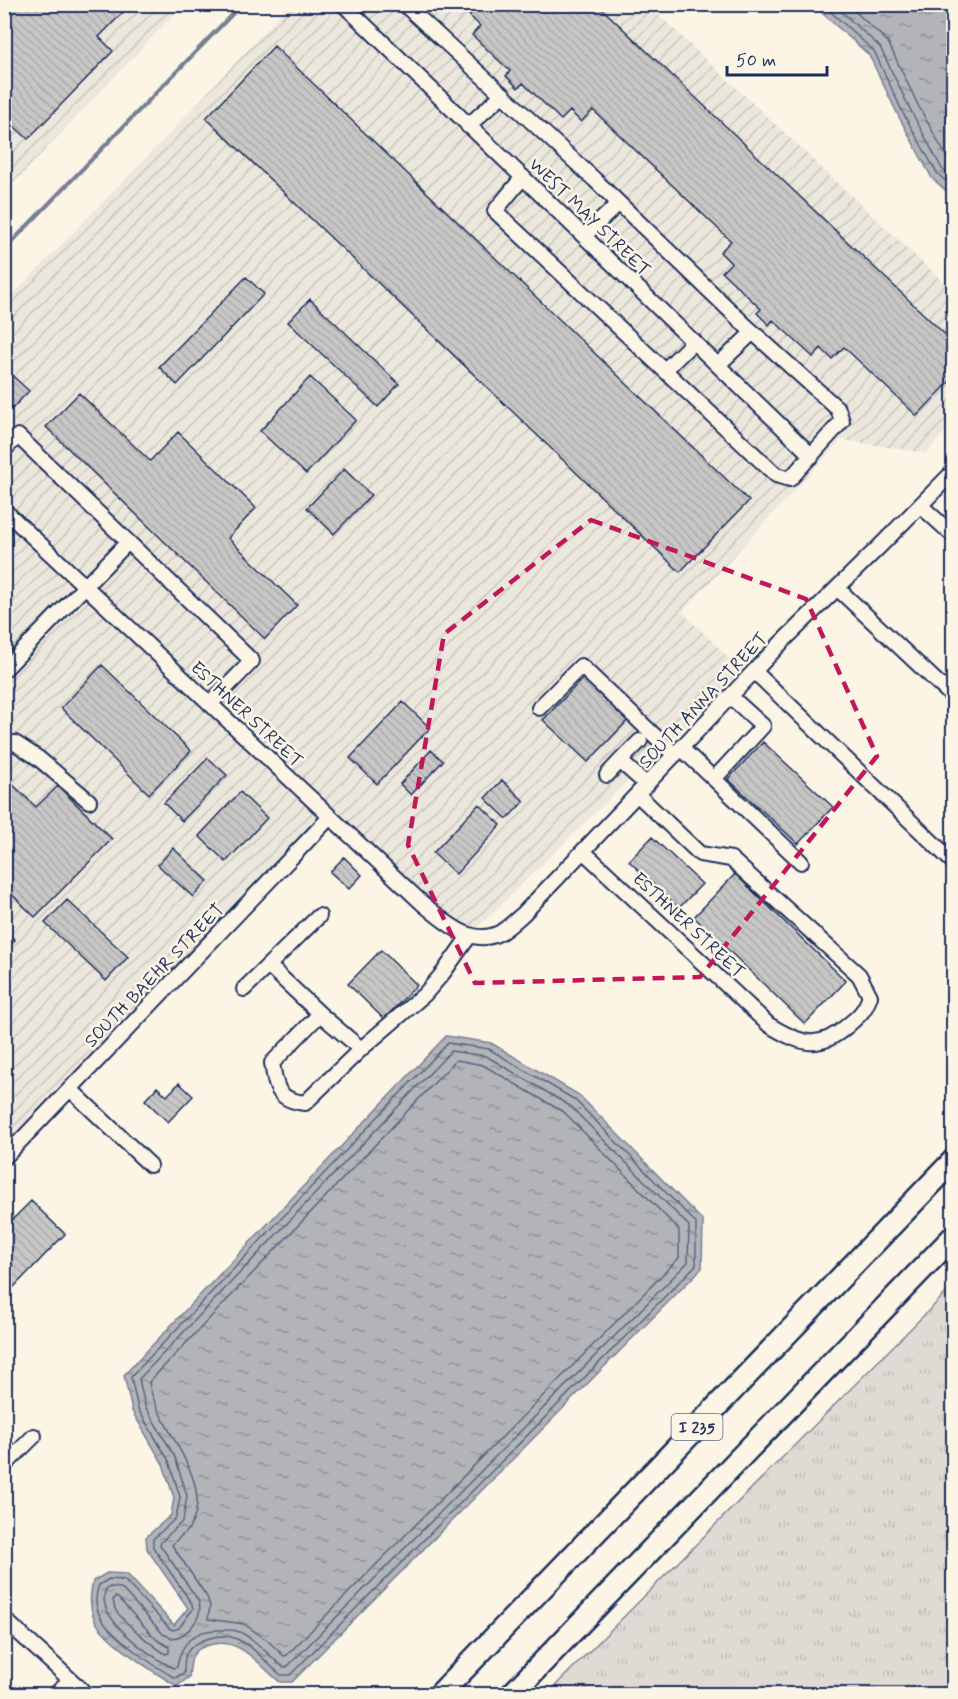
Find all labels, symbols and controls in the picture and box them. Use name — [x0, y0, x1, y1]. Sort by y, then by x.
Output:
scale bar — [727, 39, 828, 77]
text: 50 m — [736, 49, 776, 73]
street label: WEST MAY STREET — [523, 153, 655, 282]
street label: SOUTH ANNA STREET — [634, 627, 773, 774]
street label: ESTHNER STREET — [185, 656, 308, 773]
street label: ESTHNER STREET — [627, 867, 750, 984]
street label: SOUTH BAEHR STREET — [79, 898, 230, 1053]
road number: I 235 — [672, 1414, 722, 1440]

